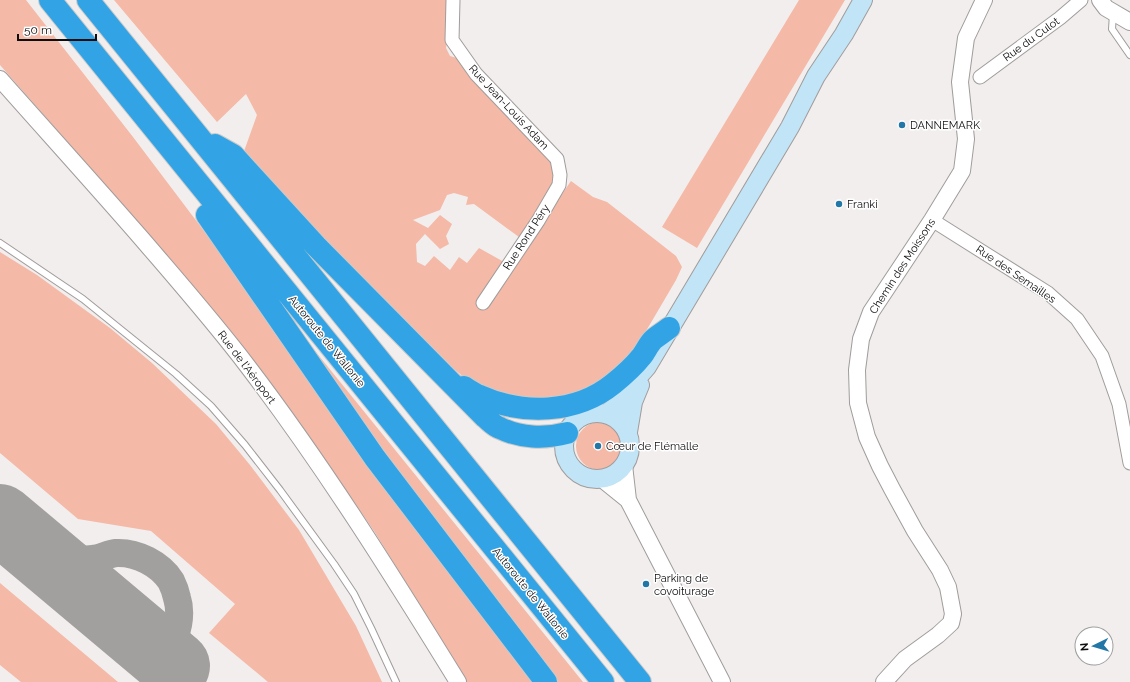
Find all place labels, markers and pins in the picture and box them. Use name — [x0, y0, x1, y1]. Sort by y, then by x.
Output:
place label: DANNEMARK — [910, 119, 981, 132]
marker: DANNEMARK — [897, 120, 907, 130]
place label: Franki — [847, 198, 878, 211]
marker: Franki — [834, 199, 844, 209]
place label: Cœur de Flémalle — [606, 440, 699, 453]
marker: Cœur de Flémalle — [593, 441, 603, 451]
place label: Parking de covoiturage — [654, 572, 715, 598]
marker: Parking de covoiturage — [641, 579, 651, 589]

